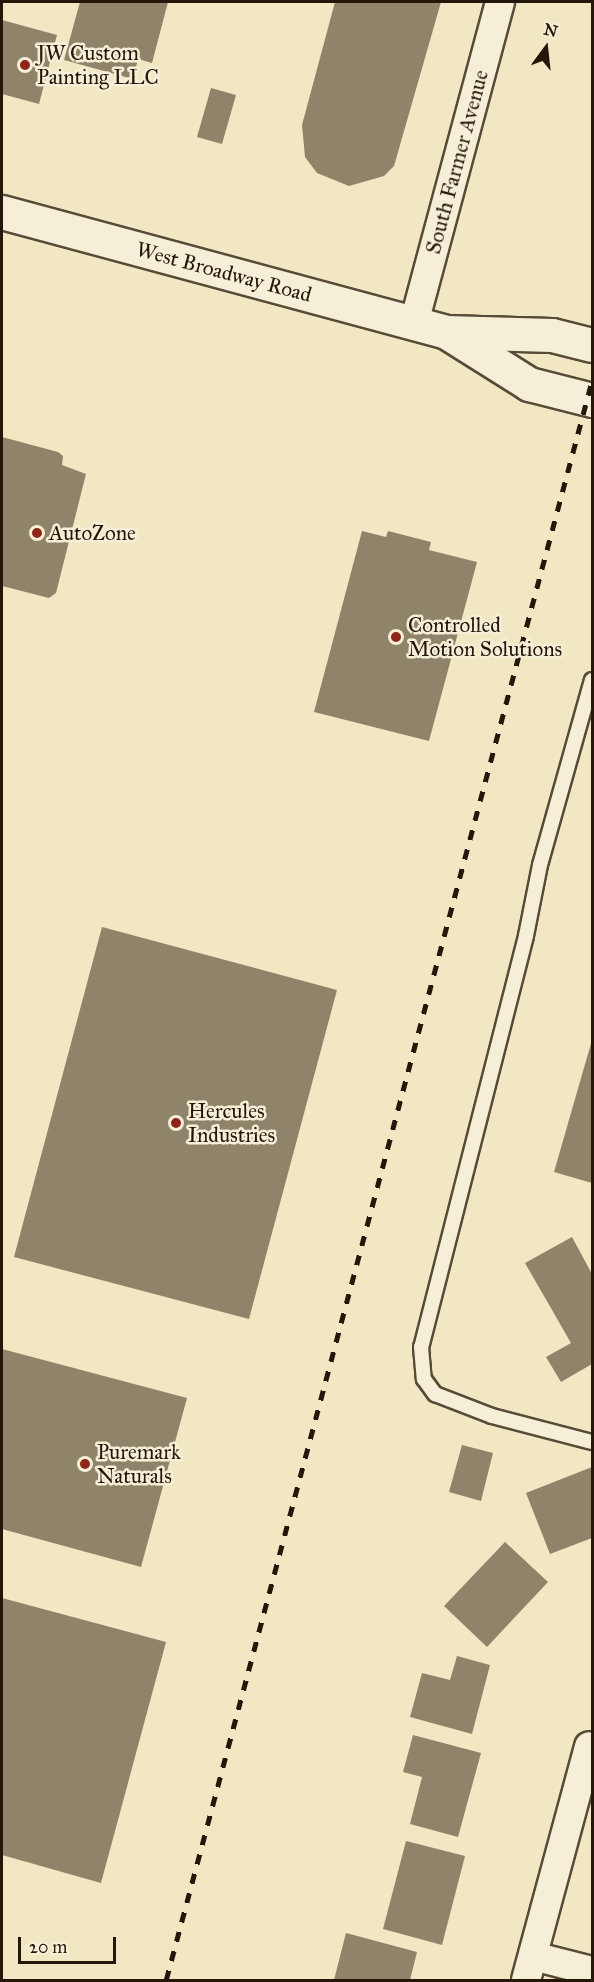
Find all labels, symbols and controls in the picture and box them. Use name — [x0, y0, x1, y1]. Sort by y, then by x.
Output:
north arrow — [516, 18, 576, 78]
text: N — [542, 19, 560, 41]
place label: JW Custom Painting LLC — [37, 40, 159, 90]
marker: JW Custom Painting LLC — [18, 58, 32, 72]
street label: South Farmer Avenue — [420, 67, 494, 257]
street label: West Broadway Road — [134, 236, 314, 308]
place label: AutoZone — [49, 520, 136, 546]
marker: AutoZone — [30, 526, 44, 540]
place label: Controlled Motion Solutions — [408, 612, 562, 662]
marker: Controlled Motion Solutions — [389, 630, 403, 644]
place label: Hercules Industries — [188, 1098, 275, 1148]
marker: Hercules Industries — [169, 1116, 183, 1130]
place label: Puremark Naturals — [97, 1439, 181, 1489]
marker: Puremark Naturals — [78, 1457, 92, 1471]
scale bar — [21, 1925, 118, 1963]
text: 20 m — [29, 1936, 67, 1958]

